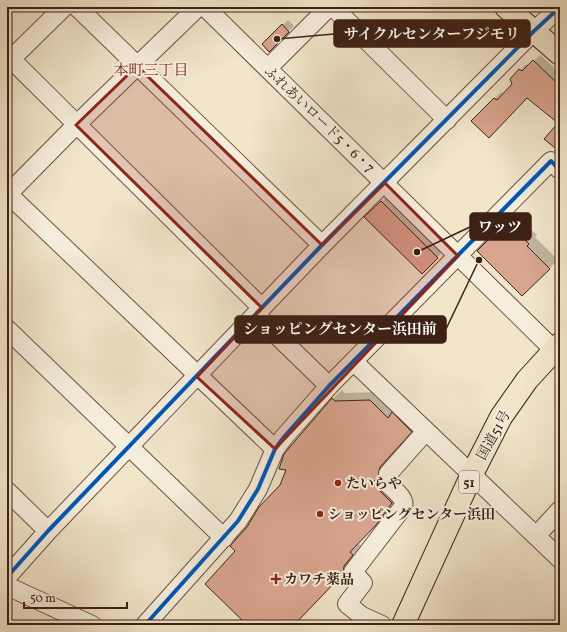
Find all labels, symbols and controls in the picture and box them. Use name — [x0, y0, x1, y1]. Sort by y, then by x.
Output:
callout: サイクルセンターフジモリ — [334, 20, 530, 47]
text: サイクルセンターフジモリ — [344, 25, 520, 46]
district label: 本町三丁目 — [113, 61, 189, 82]
street label: ふれあいロード5・6・7 — [260, 62, 378, 178]
callout: ワッツ — [470, 213, 531, 240]
text: ワッツ — [478, 218, 522, 239]
callout: ショッピングセンター浜田前 — [235, 316, 446, 343]
text: ショッピングセンター浜田前 — [243, 320, 437, 341]
street label: 国道51号 — [473, 407, 516, 464]
road number: 51 — [459, 471, 479, 493]
place label: たいらや — [346, 475, 402, 494]
marker: たいらや — [333, 478, 343, 488]
place label: ショッピングセンター浜田 — [328, 506, 495, 525]
marker: ショッピングセンター浜田 — [315, 509, 325, 519]
place label: カワチ薬品 — [284, 571, 354, 590]
marker: カワチ薬品 — [271, 574, 281, 584]
scale bar — [24, 584, 127, 610]
text: 50 m — [30, 591, 56, 607]

